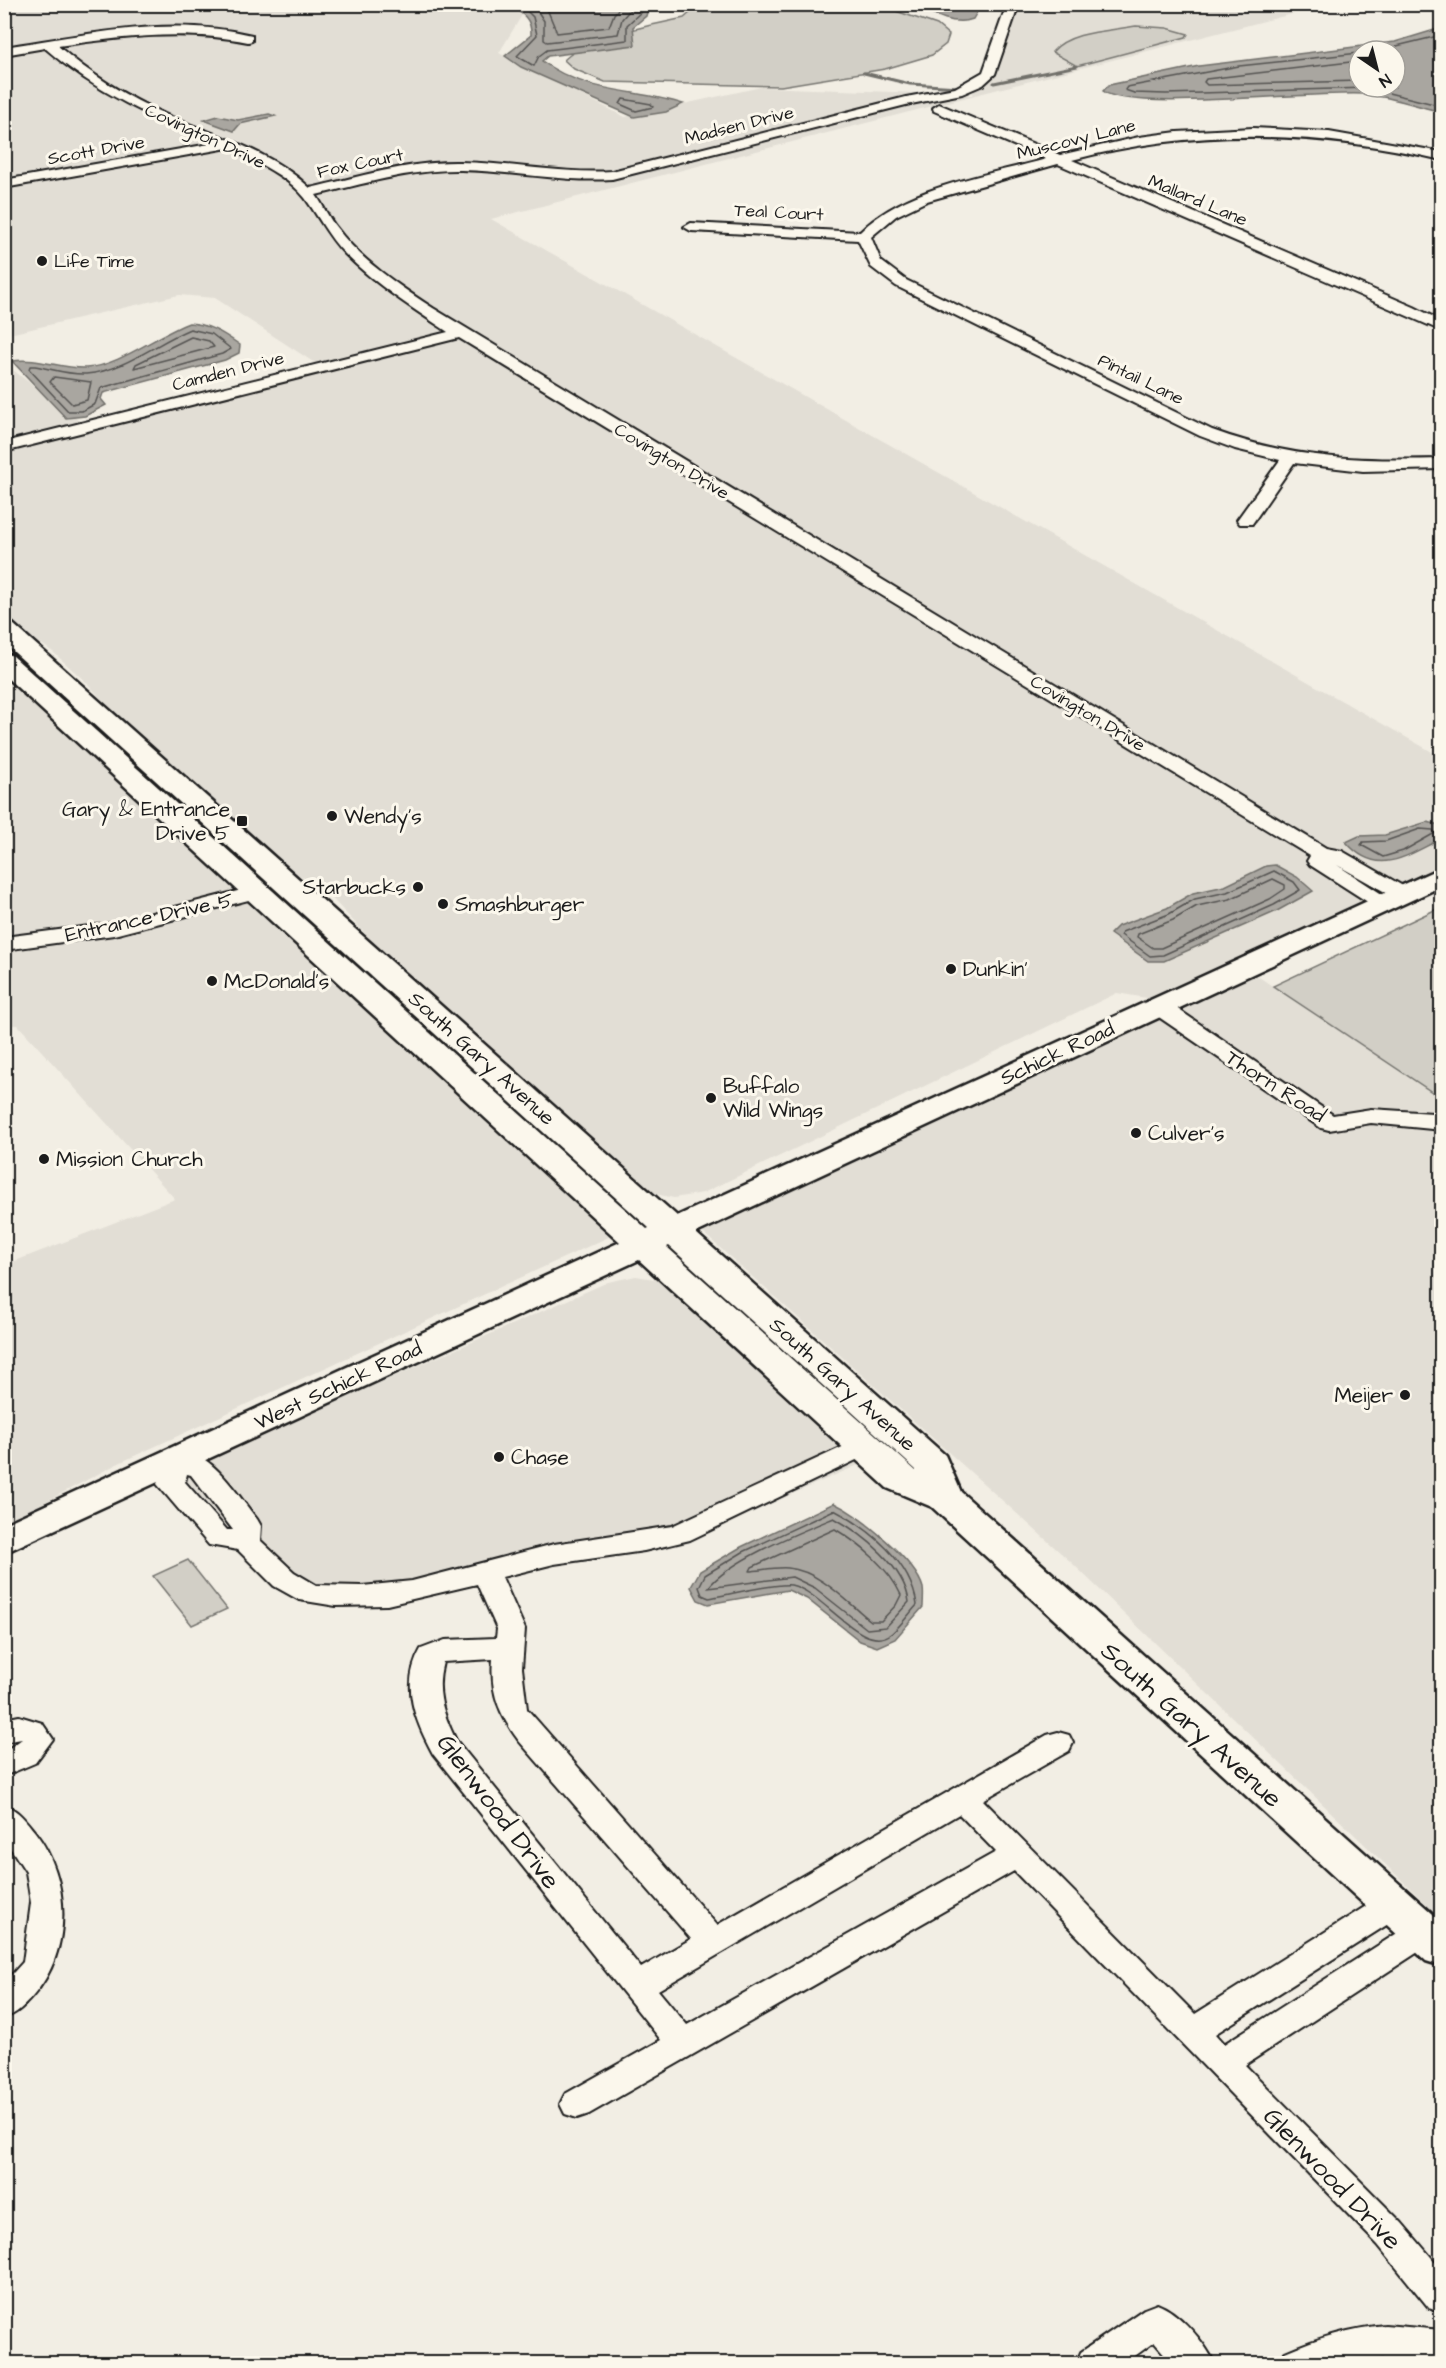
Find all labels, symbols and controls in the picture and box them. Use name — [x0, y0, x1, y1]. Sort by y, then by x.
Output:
north arrow — [1347, 39, 1407, 99]
text: N — [1375, 69, 1395, 92]
street label: Covington Drive — [140, 98, 269, 176]
street label: Madsen Drive — [682, 100, 797, 151]
street label: Muscovy Lane — [1014, 113, 1139, 167]
street label: Scott Drive — [46, 130, 147, 171]
street label: Fox Court — [315, 142, 406, 185]
street label: Mallard Lane — [1144, 168, 1252, 233]
street label: Teal Court — [734, 198, 825, 227]
place label: Life Time — [54, 249, 135, 274]
marker: Life Time — [35, 254, 49, 268]
street label: Camden Drive — [170, 345, 287, 397]
street label: Pintail Lane — [1094, 348, 1188, 411]
street label: Covington Drive — [609, 417, 734, 507]
street label: Covington Drive — [1025, 669, 1150, 759]
place label: Gary & Entrance Drive 5 — [62, 795, 230, 848]
place label: Wendy's — [344, 802, 422, 833]
marker: Wendy's — [325, 809, 339, 823]
marker: Gary & Entrance Drive 5 — [235, 814, 249, 828]
place label: Starbucks — [303, 873, 406, 902]
marker: Starbucks — [411, 880, 425, 894]
street label: Entrance Drive 5 — [62, 885, 236, 949]
place label: Smashburger — [455, 890, 585, 921]
marker: Smashburger — [436, 897, 450, 911]
place label: Dunkin' — [963, 955, 1028, 984]
marker: Dunkin' — [944, 962, 958, 976]
place label: McDonald's — [224, 967, 329, 996]
marker: McDonald's — [205, 974, 219, 988]
street label: South Gary Avenue — [401, 985, 561, 1134]
street label: Schick Road — [995, 1014, 1119, 1093]
street label: Thorn Road — [1220, 1043, 1332, 1130]
place label: Buffalo Wild Wings — [723, 1072, 823, 1127]
marker: Buffalo Wild Wings — [704, 1091, 718, 1105]
place label: Culver's — [1148, 1119, 1225, 1148]
marker: Culver's — [1129, 1126, 1143, 1140]
place label: Mission Church — [56, 1145, 203, 1174]
marker: Mission Church — [37, 1152, 51, 1166]
street label: South Gary Avenue — [762, 1311, 922, 1460]
street label: West Schick Road — [250, 1334, 427, 1437]
place label: Meijer — [1334, 1381, 1393, 1410]
marker: Meijer — [1398, 1388, 1412, 1402]
place label: Chase — [511, 1443, 569, 1472]
marker: Chase — [492, 1450, 506, 1464]
street label: South Gary Avenue — [1091, 1633, 1290, 1818]
street label: Glenwood Drive — [428, 1727, 569, 1897]
street label: Glenwood Drive — [1255, 2099, 1410, 2258]

